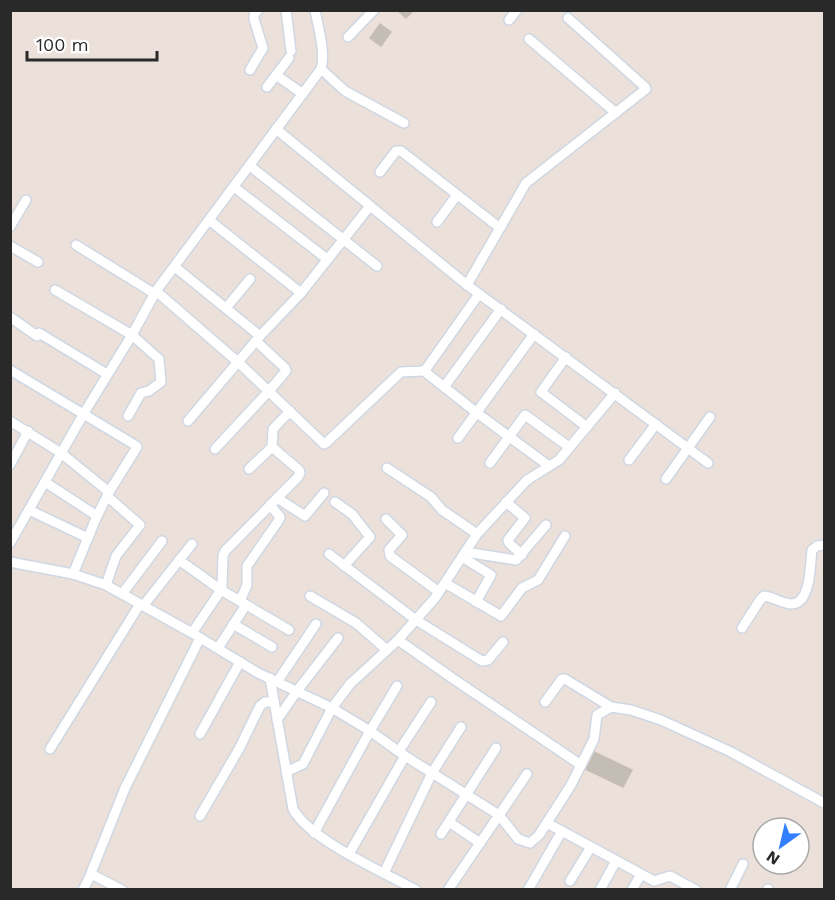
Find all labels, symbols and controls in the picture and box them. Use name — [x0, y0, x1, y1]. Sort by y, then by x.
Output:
scale bar — [27, 24, 158, 62]
text: 100 m — [36, 34, 89, 55]
north arrow — [751, 816, 811, 876]
text: N — [763, 847, 783, 869]

